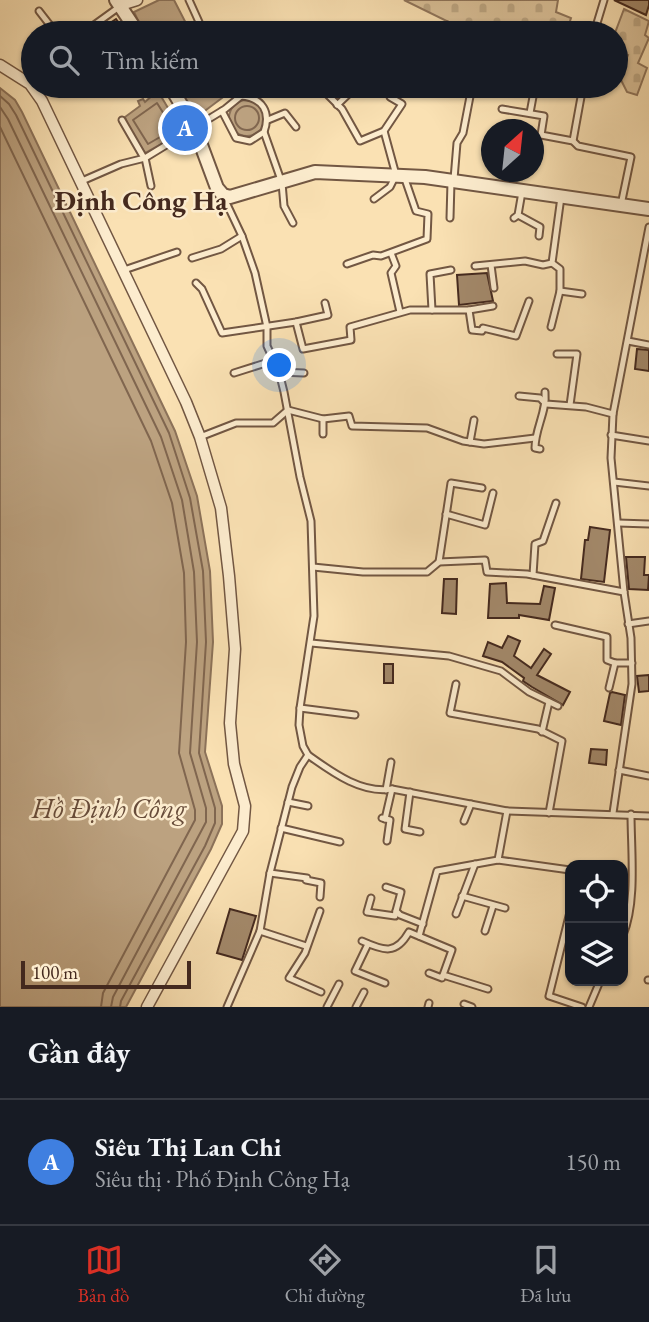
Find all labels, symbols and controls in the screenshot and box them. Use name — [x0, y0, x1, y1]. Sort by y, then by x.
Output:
search box — [21, 21, 628, 98]
icon: search — [45, 41, 83, 79]
text: Tìm kiếm — [101, 43, 199, 77]
pin: A — [162, 102, 208, 154]
north arrow — [481, 119, 544, 182]
district label: Định Công Hạ — [55, 182, 228, 218]
your location — [262, 348, 296, 382]
water label: Hồ Định Công — [31, 790, 188, 826]
map controls — [565, 860, 628, 986]
button: locate — [565, 860, 628, 923]
button: layers — [565, 923, 628, 986]
scale bar — [21, 958, 191, 990]
text: 100 m — [32, 960, 78, 985]
text: Gần đây — [28, 1033, 130, 1072]
text: Siêu Thị Lan Chi — [95, 1130, 281, 1164]
text: A — [43, 1147, 59, 1177]
text: 150 m — [565, 1147, 621, 1177]
text: Siêu thị · Phố Định Công Hạ — [95, 1164, 350, 1194]
tab: Bản đồ — [78, 1241, 129, 1308]
tab: Chỉ đường — [285, 1241, 365, 1308]
tab: Đã lưu — [520, 1241, 571, 1308]

